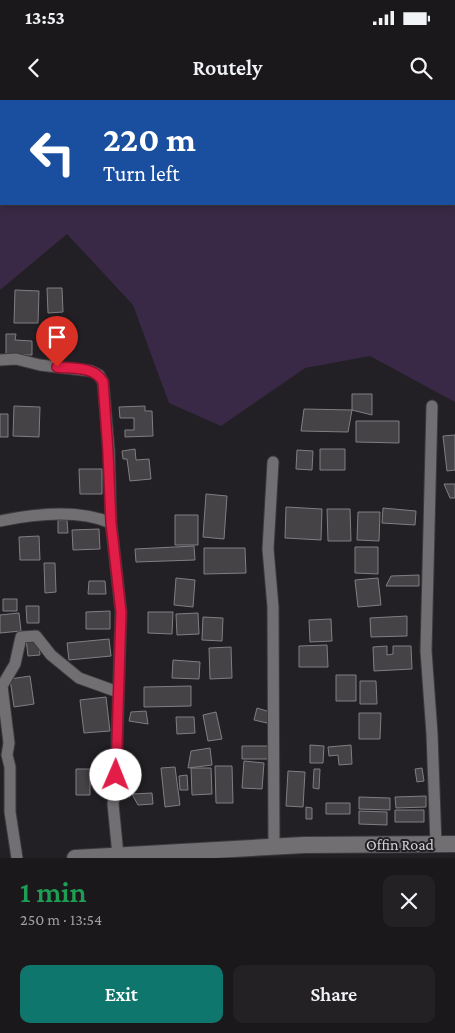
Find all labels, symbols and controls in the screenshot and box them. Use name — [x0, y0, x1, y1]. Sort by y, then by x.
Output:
text: 13:53 — [25, 7, 65, 28]
icon: back — [20, 54, 48, 82]
icon: search — [407, 54, 435, 82]
text: Routely — [192, 55, 263, 80]
icon: left — [20, 120, 85, 185]
text: 220 m — [103, 120, 196, 159]
text: Turn left — [103, 161, 180, 186]
pin — [36, 316, 78, 367]
icon: arrive — [43, 323, 71, 351]
position arrow — [89, 748, 141, 800]
street label: Offin Road — [366, 836, 435, 853]
text: 1 min — [20, 875, 87, 908]
button: close — [383, 875, 435, 927]
text: 250 m · 13:54 — [20, 911, 102, 928]
button: Exit — [20, 965, 223, 1023]
button: Share — [233, 965, 435, 1023]

